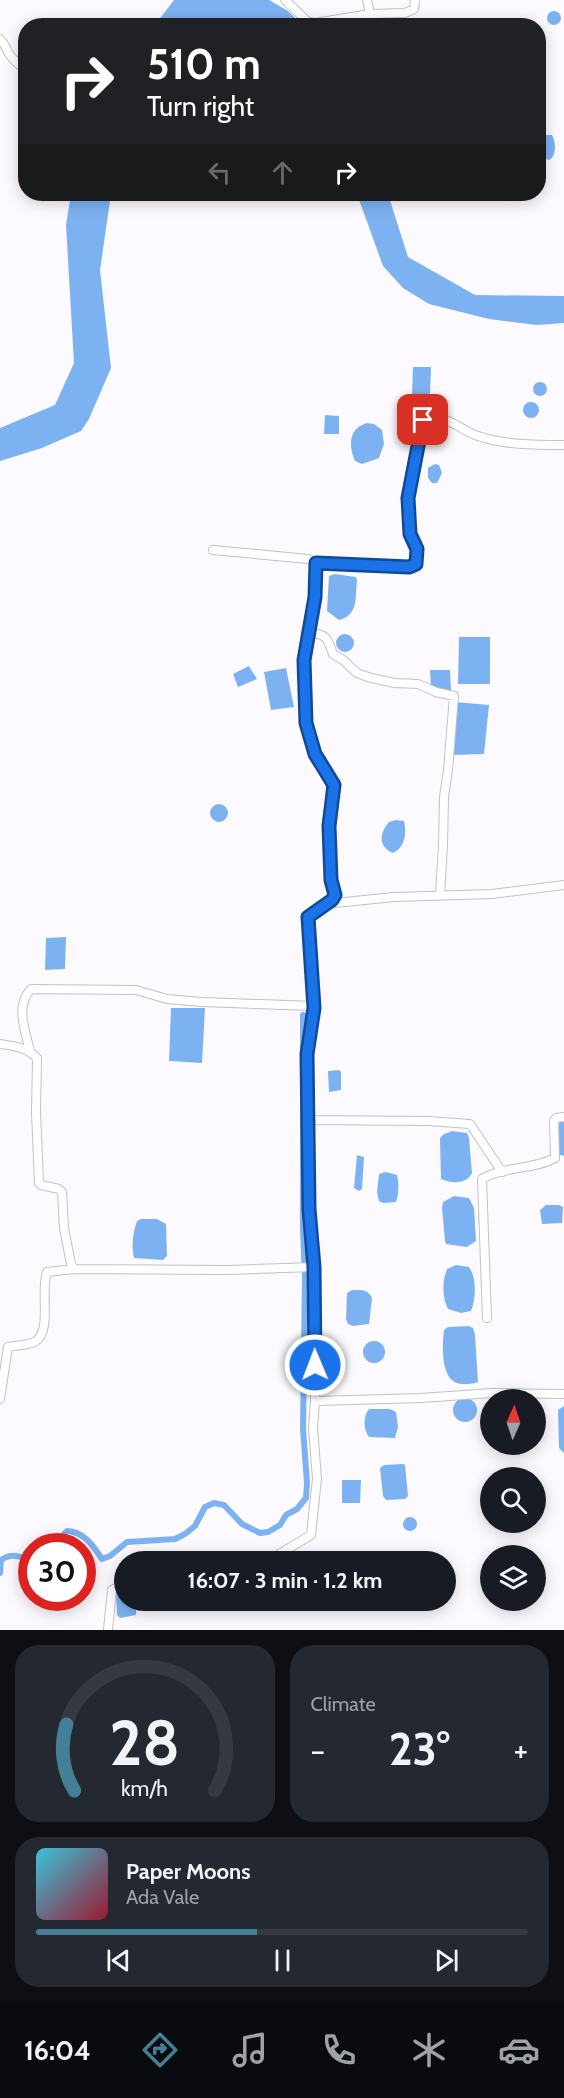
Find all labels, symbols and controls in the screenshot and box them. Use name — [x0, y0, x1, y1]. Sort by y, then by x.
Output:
text: 510 m — [147, 38, 261, 90]
icon: right — [48, 42, 126, 120]
text: Turn right — [147, 90, 254, 123]
icon: left — [203, 156, 236, 189]
icon: ahead — [266, 156, 299, 189]
icon: right — [329, 156, 362, 189]
pin — [397, 394, 448, 445]
icon: arrive — [406, 403, 439, 436]
position arrow — [283, 1333, 347, 1397]
north arrow — [480, 1389, 546, 1455]
map controls — [480, 1389, 546, 1611]
button: search — [480, 1467, 546, 1533]
speed limit sign: 30 — [18, 1533, 96, 1611]
button: layers — [480, 1545, 546, 1611]
text: 16:07 · 3 min · 1.2 km — [188, 1567, 382, 1594]
text: Climate — [311, 1692, 376, 1716]
text: 28 — [109, 1705, 180, 1781]
text: 23° — [389, 1722, 450, 1776]
text: − — [311, 1730, 325, 1770]
text: + — [513, 1730, 528, 1770]
text: km/h — [121, 1775, 168, 1801]
text: Paper Moons — [126, 1858, 250, 1885]
text: Ada Vale — [126, 1885, 199, 1909]
icon: previous — [102, 1944, 135, 1977]
icon: pause — [266, 1944, 299, 1977]
icon: next — [430, 1944, 463, 1977]
icon: directions — [139, 2029, 181, 2071]
icon: music — [229, 2029, 271, 2071]
icon: phone — [318, 2029, 360, 2071]
icon: climate — [408, 2029, 450, 2071]
icon: car — [498, 2029, 540, 2071]
text: 16:04 — [24, 2034, 91, 2067]

